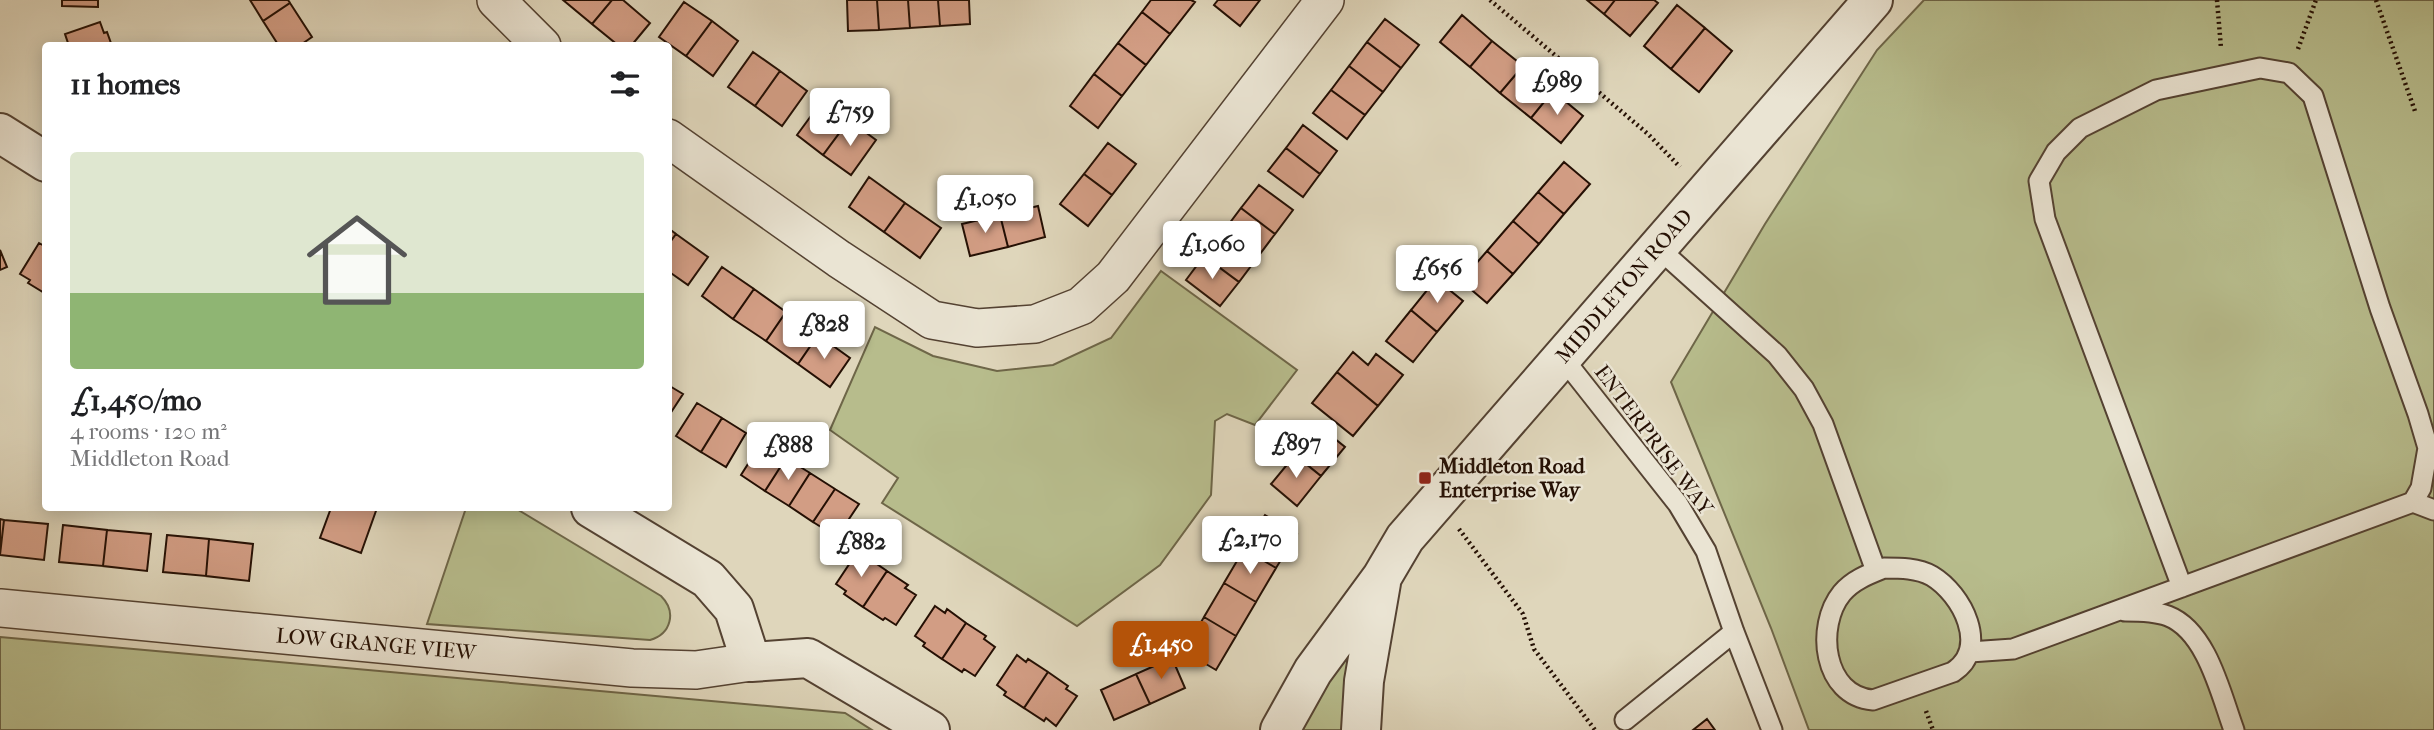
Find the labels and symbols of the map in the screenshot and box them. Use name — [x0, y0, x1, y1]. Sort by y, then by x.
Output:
pin: £989 — [1516, 58, 1598, 117]
pin: £759 — [809, 88, 891, 148]
pin: £1,050 — [928, 176, 1042, 235]
street label: MIDDLETON ROAD — [1551, 204, 1697, 368]
pin: £1,060 — [1155, 222, 1269, 281]
pin: £656 — [1396, 246, 1478, 305]
pin: £828 — [783, 302, 865, 361]
street label: ENTERPRISE WAY — [1590, 360, 1719, 520]
pin: £897 — [1255, 420, 1337, 480]
pin: £888 — [747, 422, 829, 482]
place label: Middleton Road Enterprise Way — [1438, 454, 1585, 502]
marker: Middleton Road Enterprise Way — [1417, 470, 1433, 486]
pin: £2,170 — [1193, 516, 1307, 576]
pin: £882 — [820, 520, 902, 579]
pin: £1,450 — [1104, 622, 1218, 681]
street label: LOW GRANGE VIEW — [275, 623, 478, 665]

